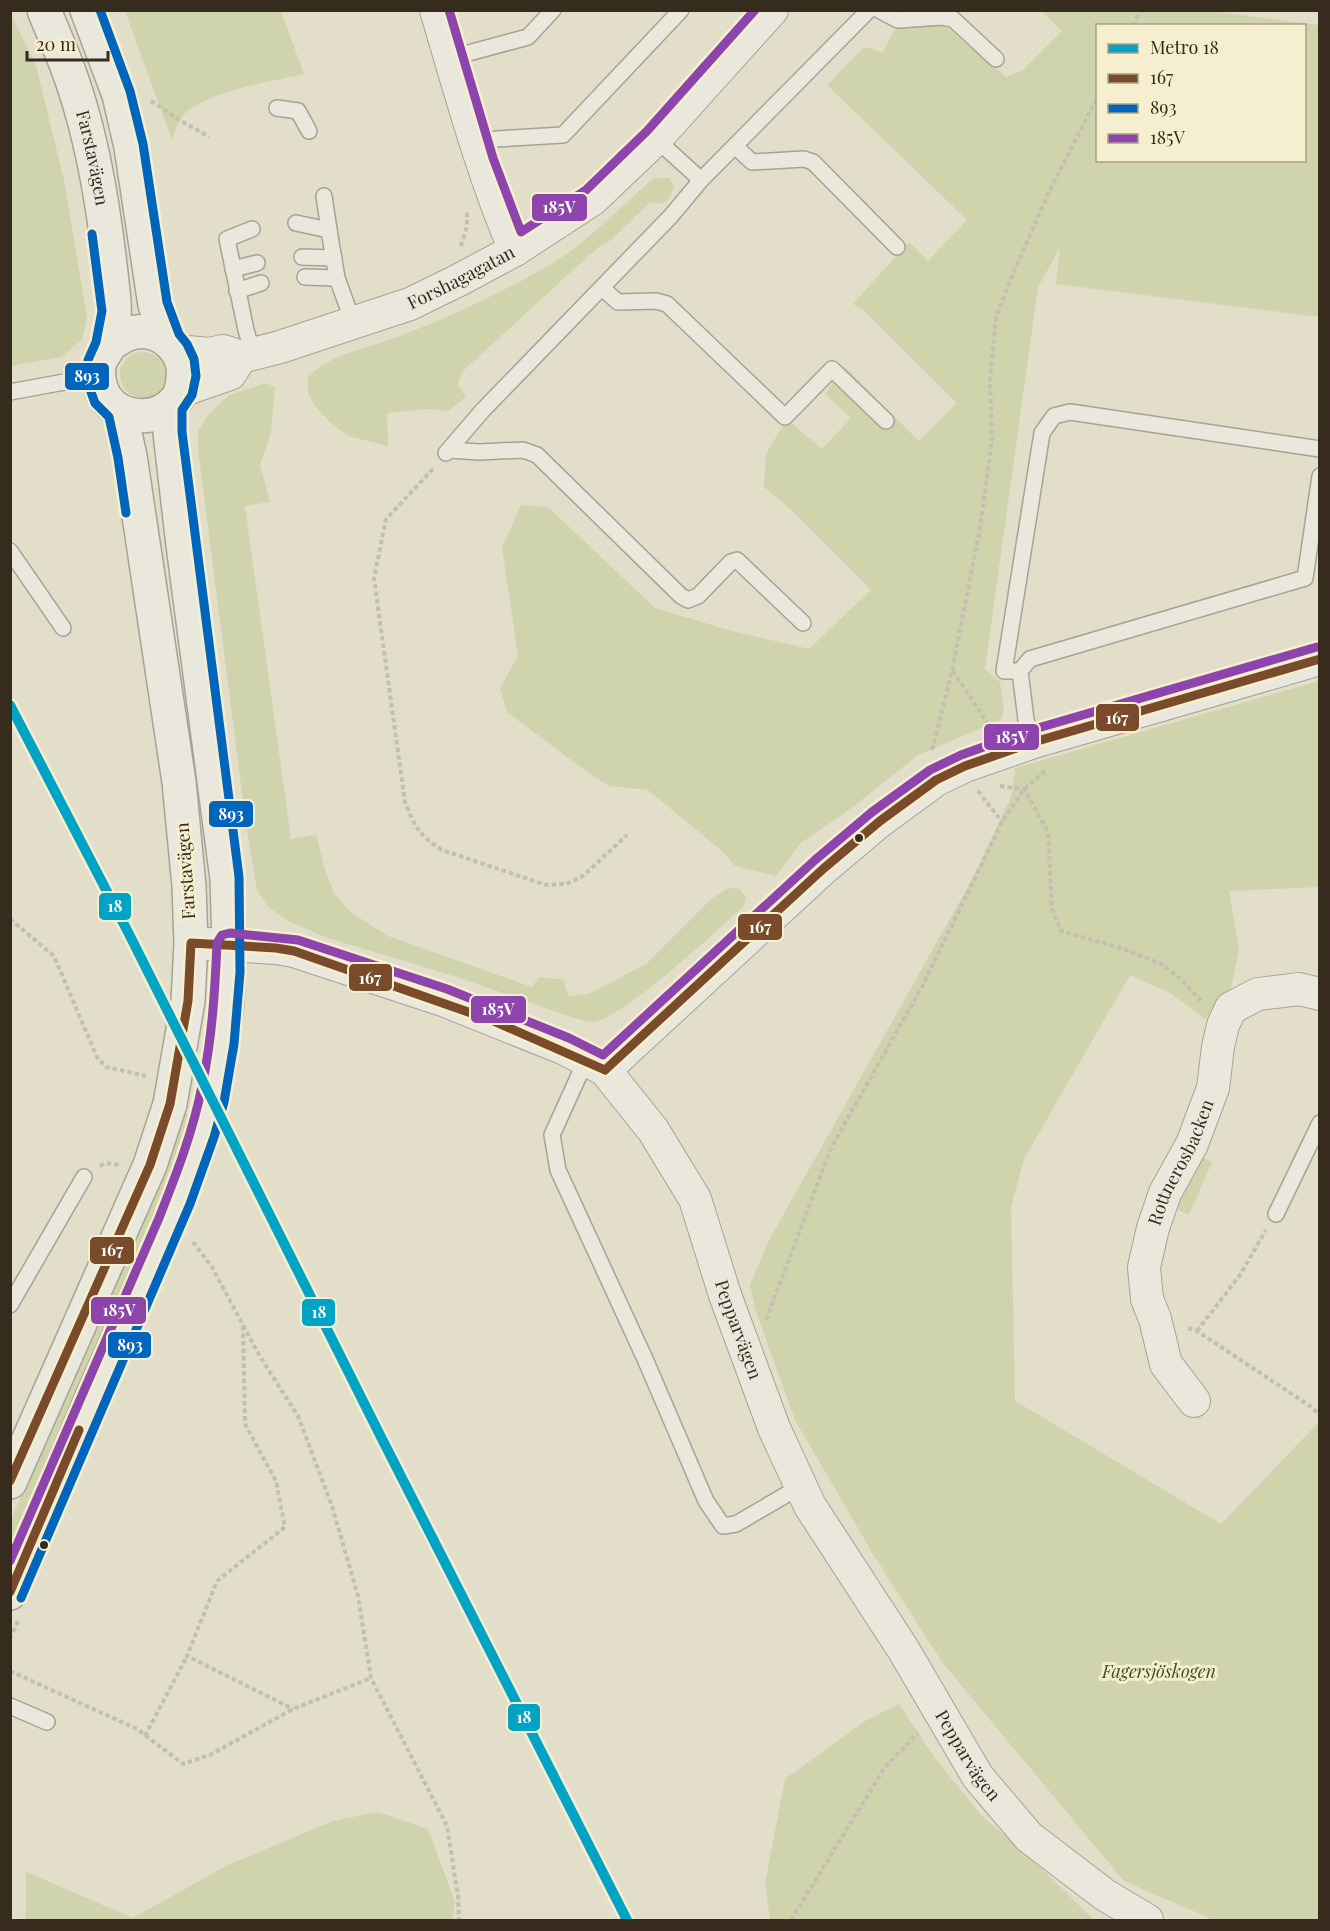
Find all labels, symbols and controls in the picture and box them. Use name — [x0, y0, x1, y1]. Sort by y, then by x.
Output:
scale bar — [27, 24, 108, 62]
legend — [1096, 24, 1306, 162]
text: 20 m — [36, 32, 76, 56]
text: Metro 18 — [1150, 35, 1219, 59]
text: 167 — [1150, 65, 1174, 89]
text: 893 — [1150, 95, 1177, 119]
street label: Farstavägen — [71, 107, 115, 208]
text: 185V — [1150, 125, 1185, 149]
line badge: 185V — [531, 193, 588, 222]
text: 185V — [542, 196, 576, 217]
street label: Forshagagatan — [403, 239, 519, 315]
line badge: 893 — [64, 362, 110, 391]
text: 893 — [74, 365, 100, 386]
line badge: 167 — [1095, 703, 1140, 732]
text: 167 — [1106, 707, 1129, 728]
line badge: 185V — [983, 723, 1040, 751]
text: 185V — [995, 726, 1029, 747]
line badge: 893 — [208, 800, 254, 828]
text: 893 — [218, 803, 244, 824]
street label: Farstavägen — [170, 822, 200, 920]
unlabelled marker — [853, 832, 865, 844]
line badge: 18 — [98, 892, 132, 921]
text: 18 — [107, 895, 123, 916]
line badge: 167 — [737, 913, 783, 941]
text: 167 — [749, 916, 772, 937]
line badge: 167 — [348, 963, 393, 992]
text: 167 — [359, 967, 382, 988]
line badge: 185V — [470, 995, 527, 1024]
text: 185V — [481, 998, 515, 1019]
street label: Rottnerosbacken — [1142, 1095, 1219, 1228]
line badge: 167 — [89, 1236, 135, 1265]
text: 167 — [101, 1239, 124, 1260]
street label: Pepparvägen — [710, 1277, 768, 1383]
line badge: 185V — [90, 1296, 147, 1325]
line badge: 18 — [301, 1298, 336, 1327]
text: 185V — [102, 1299, 136, 1320]
text: 18 — [311, 1301, 327, 1322]
line badge: 893 — [107, 1331, 152, 1359]
text: 893 — [117, 1334, 143, 1355]
unlabelled marker — [38, 1539, 50, 1551]
park label: Fagersjöskogen — [1101, 1659, 1216, 1683]
line badge: 18 — [507, 1703, 541, 1732]
street label: Pepparvägen — [930, 1705, 1006, 1806]
text: 18 — [516, 1706, 532, 1727]

